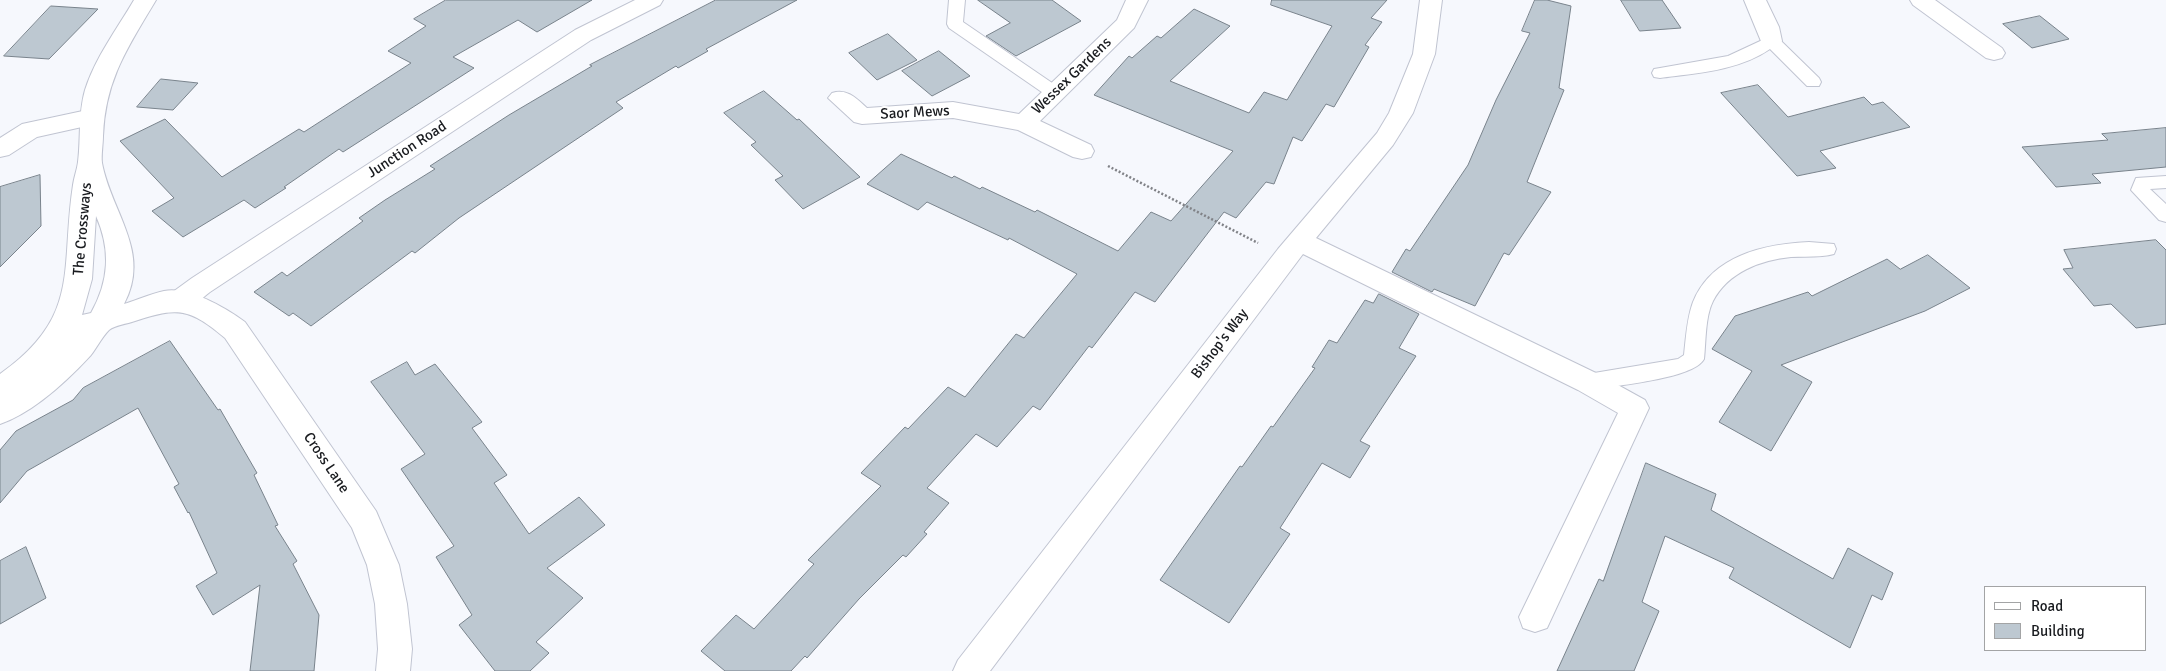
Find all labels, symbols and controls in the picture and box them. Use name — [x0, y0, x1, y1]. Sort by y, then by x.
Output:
street label: Wessex Gardens — [1029, 34, 1115, 118]
street label: Saor Mews — [880, 102, 950, 124]
street label: Junction Road — [364, 118, 450, 182]
street label: The Crossways — [70, 182, 96, 276]
street label: Bishop's Way — [1188, 305, 1252, 383]
street label: Cross Lane — [299, 429, 353, 497]
legend — [1984, 586, 2146, 651]
text: Road — [2031, 597, 2063, 615]
text: Building — [2031, 622, 2085, 640]

